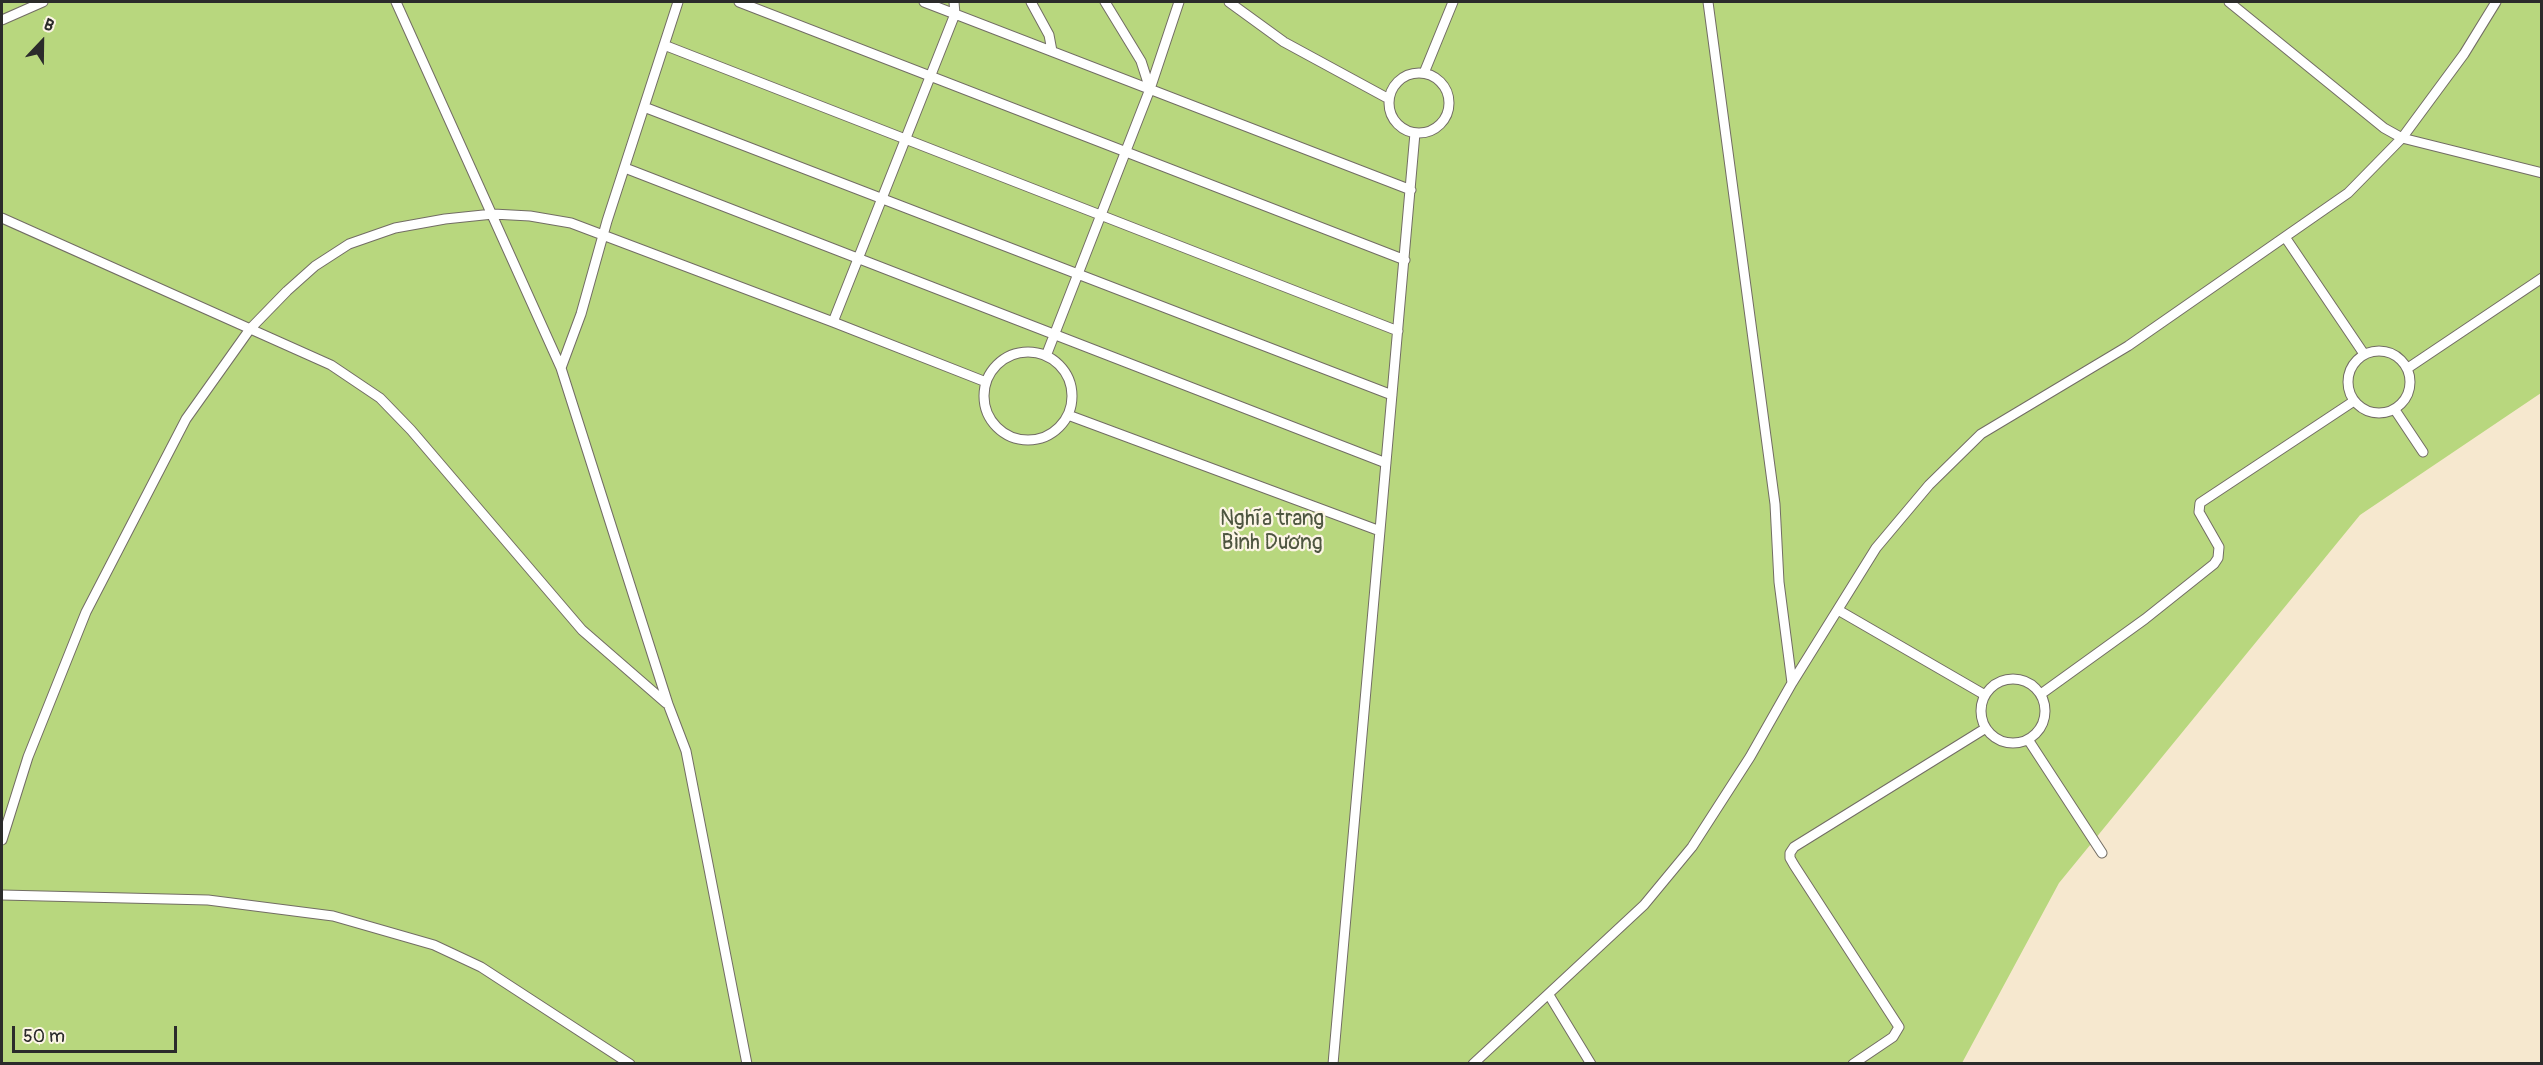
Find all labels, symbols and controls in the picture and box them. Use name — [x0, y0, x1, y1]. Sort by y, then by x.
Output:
north arrow — [12, 12, 72, 72]
text: B — [41, 14, 57, 36]
park label: Nghĩa trang Bình Dương — [1220, 507, 1324, 557]
scale bar — [15, 1014, 180, 1052]
text: 50 m — [23, 1025, 65, 1048]

